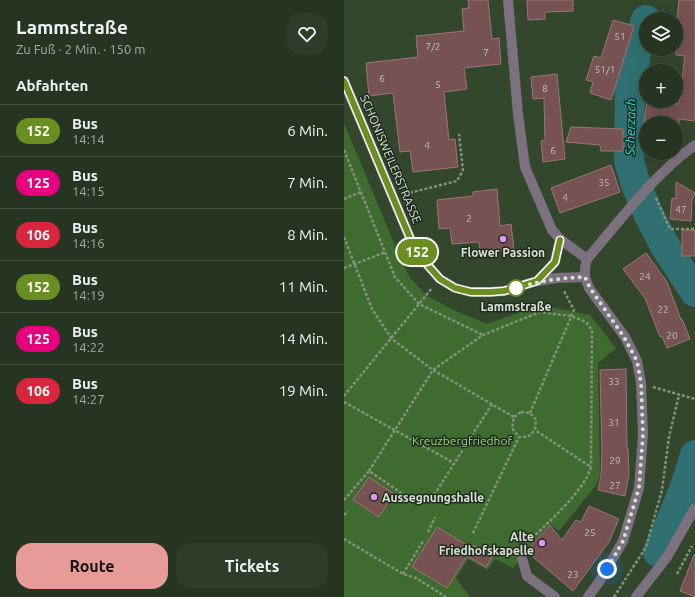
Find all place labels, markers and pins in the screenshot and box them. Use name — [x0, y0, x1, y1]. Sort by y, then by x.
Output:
marker: Flower Passion — [498, 234, 508, 244]
place label: Flower Passion — [461, 246, 545, 259]
marker: Lammstraße — [507, 279, 525, 297]
place label: Lammstraße — [481, 300, 551, 313]
place label: Aussegnungshalle — [382, 491, 484, 504]
marker: Aussegnungshalle — [369, 492, 379, 502]
place label: Alte Friedhofskapelle — [439, 530, 534, 557]
marker: Alte Friedhofskapelle — [537, 538, 547, 548]

